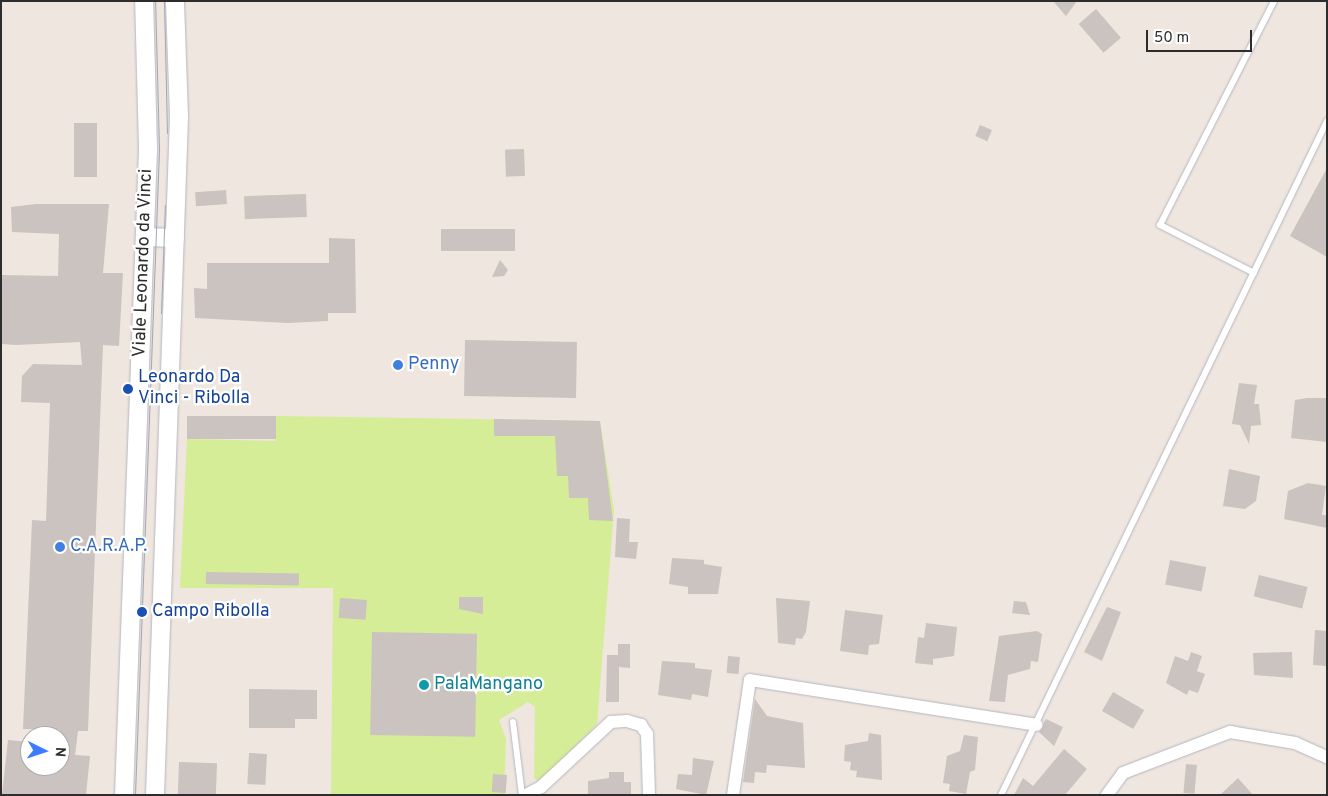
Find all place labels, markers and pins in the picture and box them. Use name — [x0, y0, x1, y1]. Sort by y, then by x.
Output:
place label: Penny — [408, 354, 459, 376]
marker: Penny — [392, 359, 404, 371]
place label: Leonardo Da Vinci - Ribolla — [138, 368, 250, 410]
marker: Leonardo Da Vinci - Ribolla — [122, 383, 134, 395]
place label: C.A.R.A.P. — [70, 536, 147, 558]
marker: C.A.R.A.P. — [54, 541, 66, 553]
place label: Campo Ribolla — [152, 601, 269, 623]
marker: Campo Ribolla — [136, 606, 148, 618]
place label: PalaMangano — [434, 674, 543, 696]
marker: PalaMangano — [418, 679, 430, 691]

